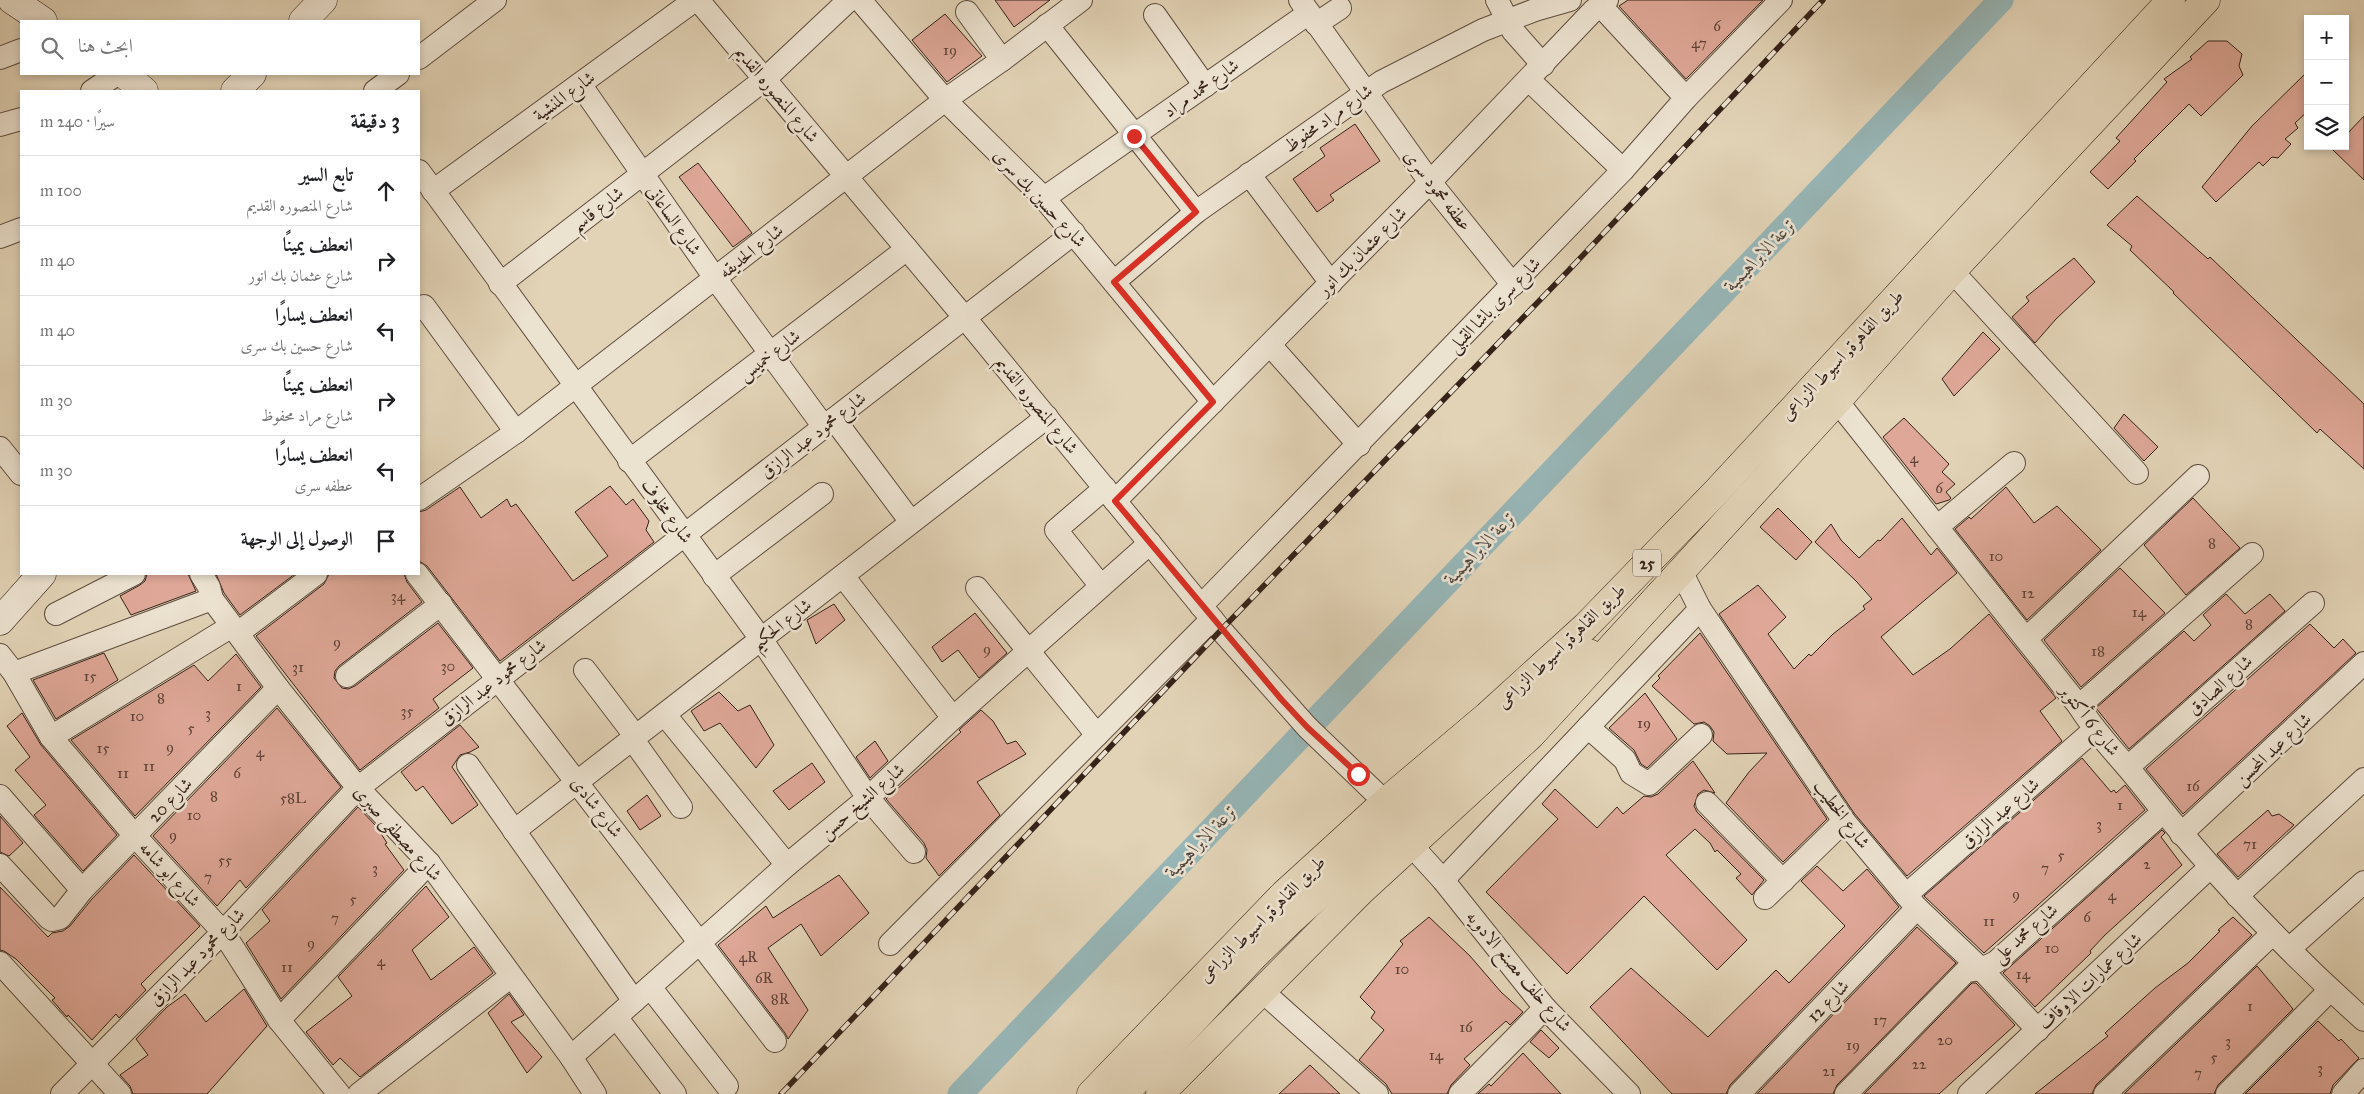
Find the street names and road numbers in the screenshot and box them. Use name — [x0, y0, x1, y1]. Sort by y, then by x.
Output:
street label: شارع المنصوره القديم — [726, 41, 824, 150]
street label: شارع محمد مراد — [1159, 54, 1245, 125]
street label: شارع المنشية — [529, 66, 602, 129]
street label: شارع مراد محفوظ — [1279, 79, 1379, 160]
street label: شارع حسين بك سرى — [986, 144, 1091, 255]
street label: عطفه محمود سرى — [1399, 145, 1477, 236]
street label: شارع الساعاتى — [639, 181, 706, 262]
street label: شارع قاسم — [566, 182, 632, 242]
street label: شارع عثمان بك انور — [1311, 202, 1414, 305]
street label: شارع الحديقه — [714, 219, 790, 286]
street label: شارع سرى باشا القبلى — [1443, 252, 1548, 360]
street label: طريق القاهرة, اسيوط الزراعى — [1776, 285, 1909, 426]
street label: شارع خميس — [734, 325, 807, 389]
street label: شارع المنصوره القديم — [987, 352, 1083, 462]
street label: شارع محمود عبد الرازق — [756, 387, 873, 486]
street label: شارع مخلوف — [633, 475, 698, 550]
road number: 25 — [1633, 550, 1661, 576]
street label: طريق القاهرة, اسيوط الزراعى — [1492, 579, 1631, 714]
street label: شارع الحكيم — [746, 593, 820, 660]
street label: شارع محمود عبد الرازق — [436, 634, 553, 733]
street label: شارع الصادق — [2183, 650, 2260, 723]
street label: شارع 6 أكتوبر — [2051, 677, 2126, 763]
street label: شارع عبد المحسن — [2230, 708, 2319, 793]
street label: شارع الشيخ حسن — [815, 758, 912, 848]
street label: شارع شادى — [563, 772, 628, 844]
street label: شارع 20 — [143, 773, 200, 830]
street label: شارع عبد الرازق — [1956, 773, 2046, 856]
street label: شارع الخطيب — [1806, 775, 1875, 855]
street label: شارع مصطفى صبرى — [346, 781, 447, 888]
street label: شارع ابو شامه — [132, 837, 205, 914]
street label: طريق القاهرة, اسيوط الزراعى — [1194, 851, 1331, 988]
street label: شارع محمد على — [1988, 899, 2065, 970]
street label: شارع محمود عبد الرازق — [145, 903, 252, 1014]
street label: شارع خلف مصنع الادويه — [1458, 906, 1576, 1039]
street label: شارع عمارات الاوقاف — [2034, 927, 2149, 1037]
street label: شارع 12 — [1802, 975, 1857, 1030]

